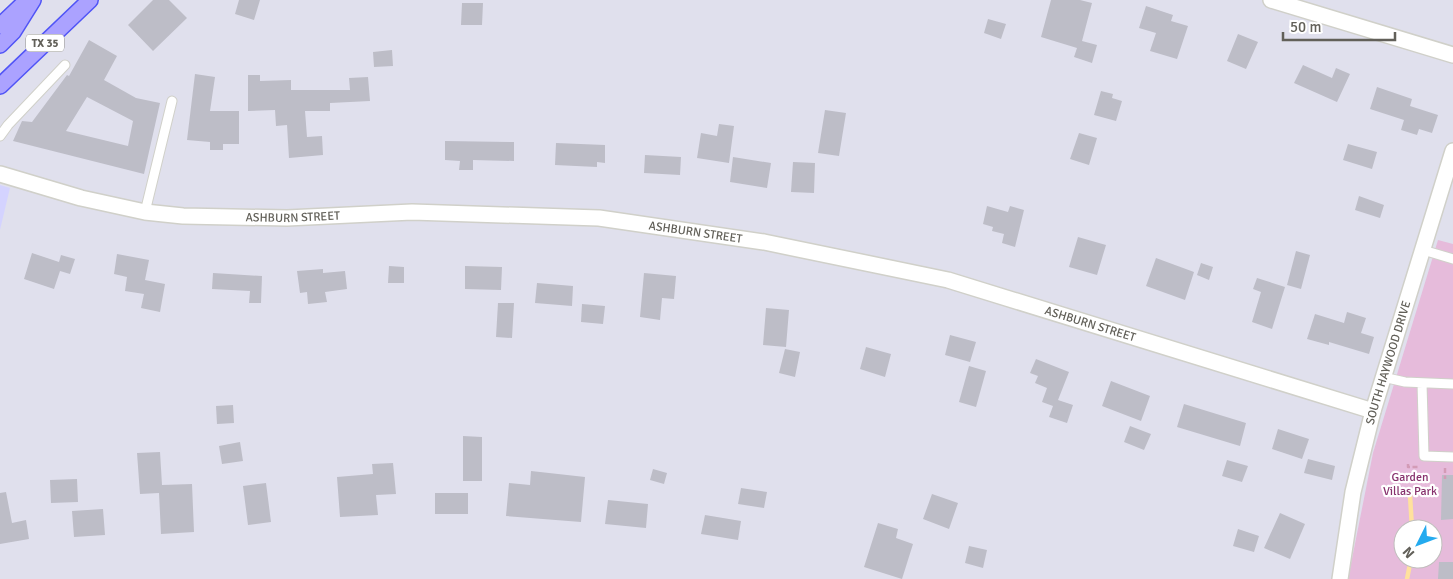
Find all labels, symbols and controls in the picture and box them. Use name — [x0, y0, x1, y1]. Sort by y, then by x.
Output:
scale bar — [1283, 10, 1396, 42]
text: 50 m — [1290, 18, 1321, 36]
road number: TX 35 — [26, 34, 64, 52]
street label: ASHBURN STREET — [245, 208, 340, 226]
street label: ASHBURN STREET — [648, 218, 743, 247]
street label: SOUTH HAYWOOD DRIVE — [1363, 299, 1415, 426]
street label: ASHBURN STREET — [1043, 303, 1138, 345]
park label: Garden Villas Park — [1383, 470, 1437, 499]
north arrow — [1393, 519, 1443, 569]
text: N — [1399, 543, 1418, 562]

